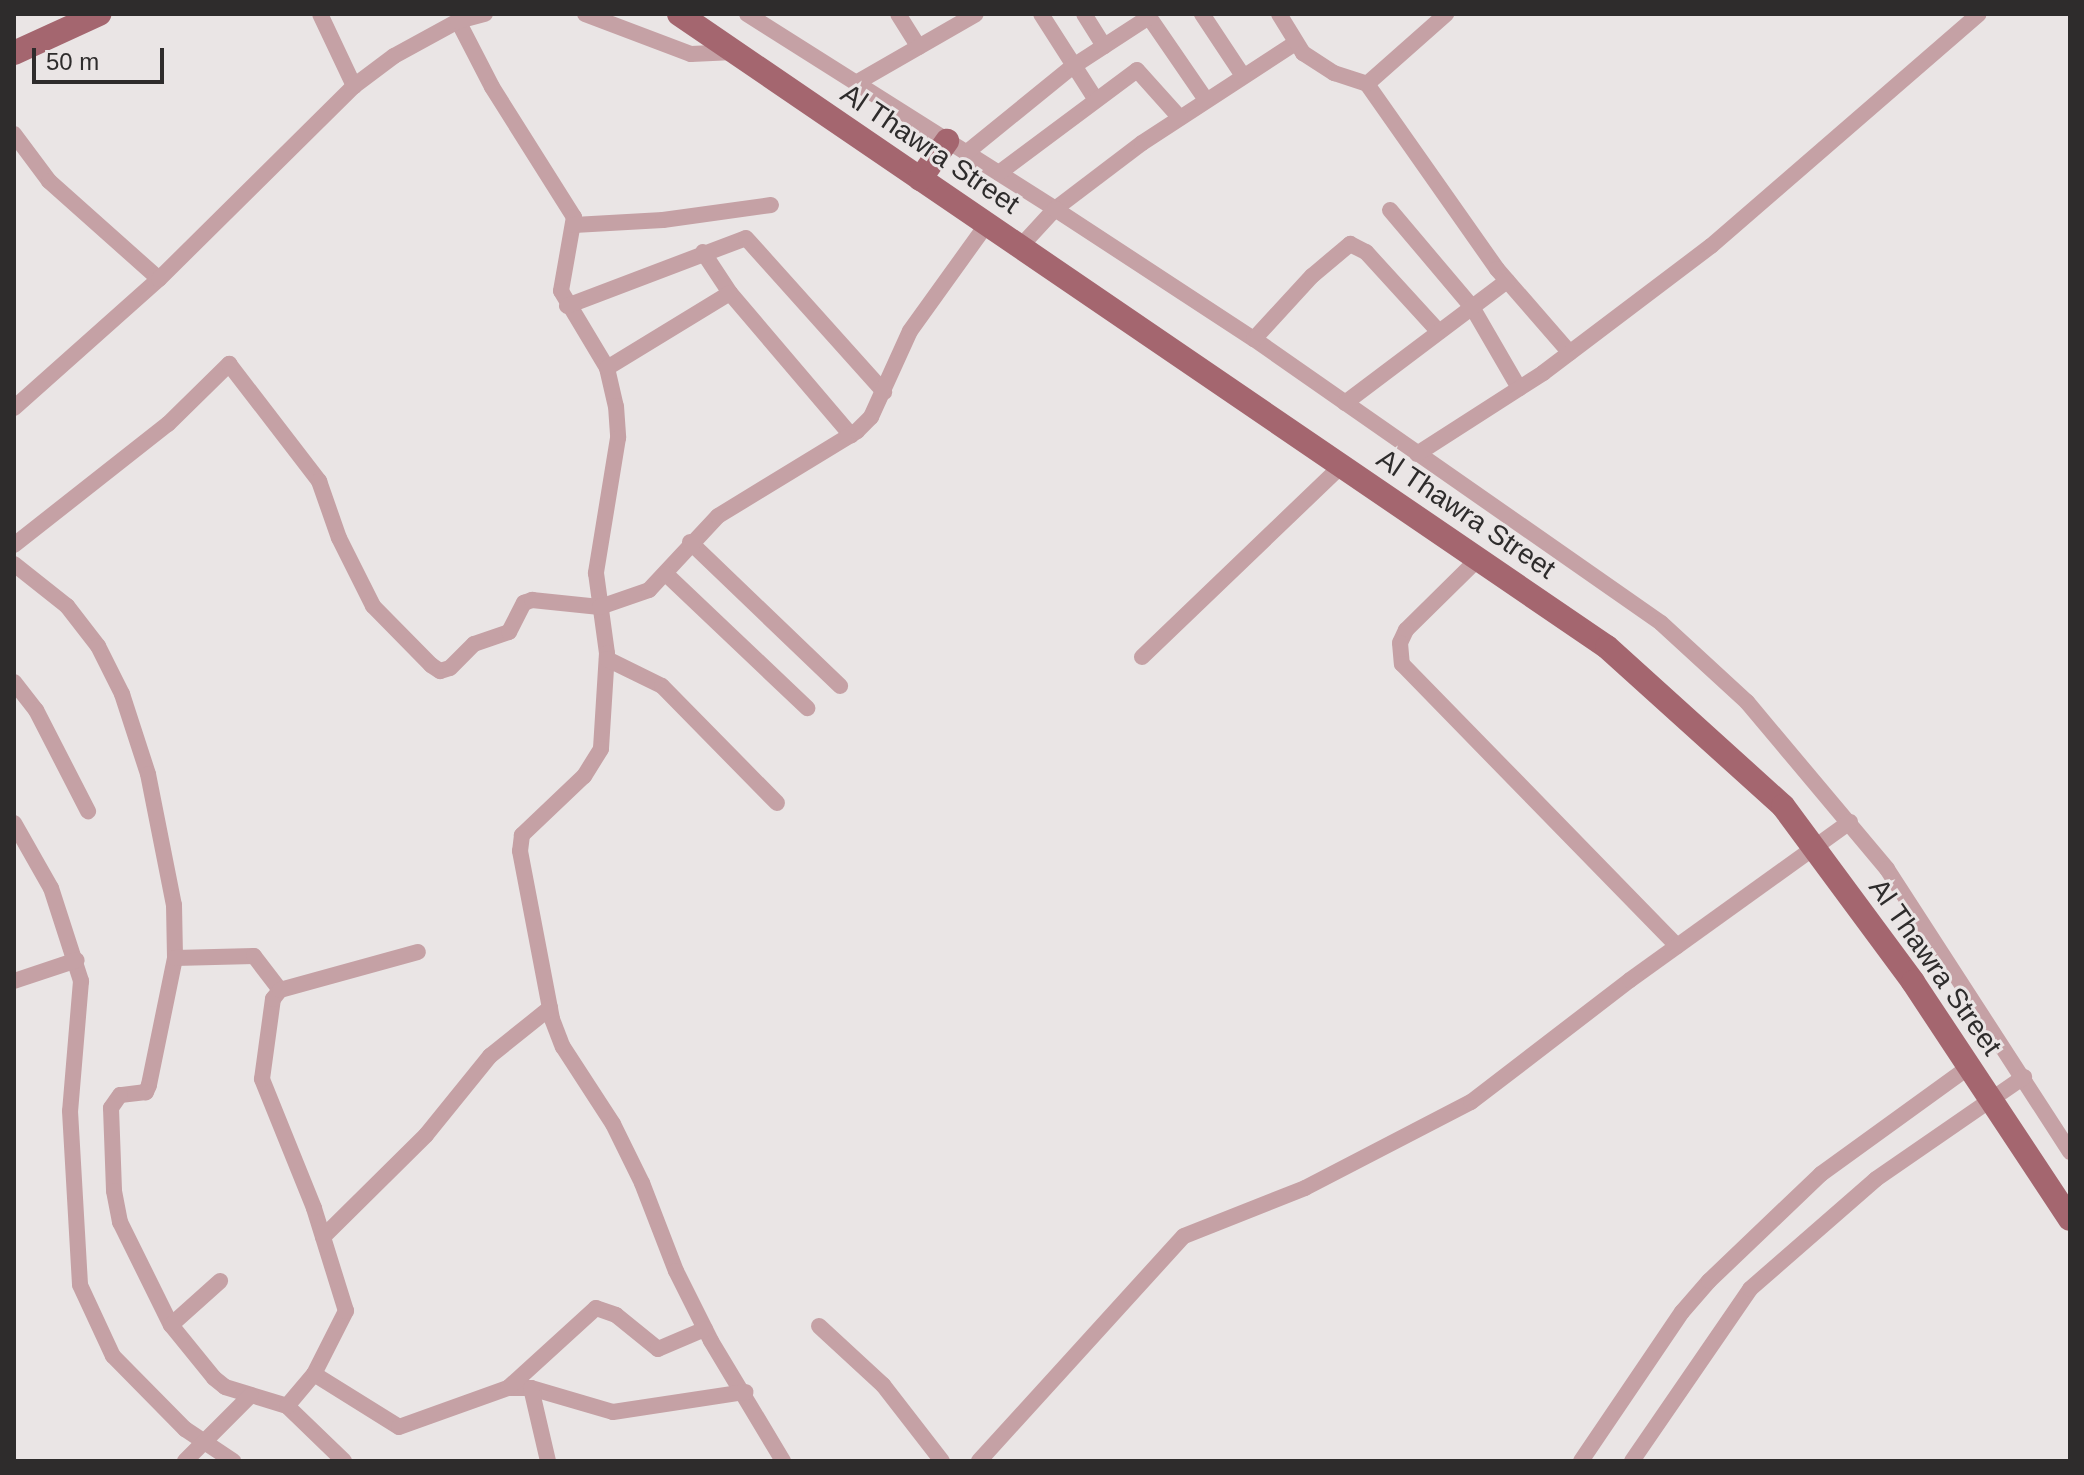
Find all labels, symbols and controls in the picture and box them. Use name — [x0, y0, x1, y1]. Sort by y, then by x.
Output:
scale bar — [36, 32, 168, 82]
text: 50 m — [46, 48, 99, 75]
street label: Al Thawra Street — [834, 77, 1026, 221]
street label: Al Thawra Street — [1370, 442, 1562, 586]
street label: Al Thawra Street — [1861, 872, 2009, 1062]

